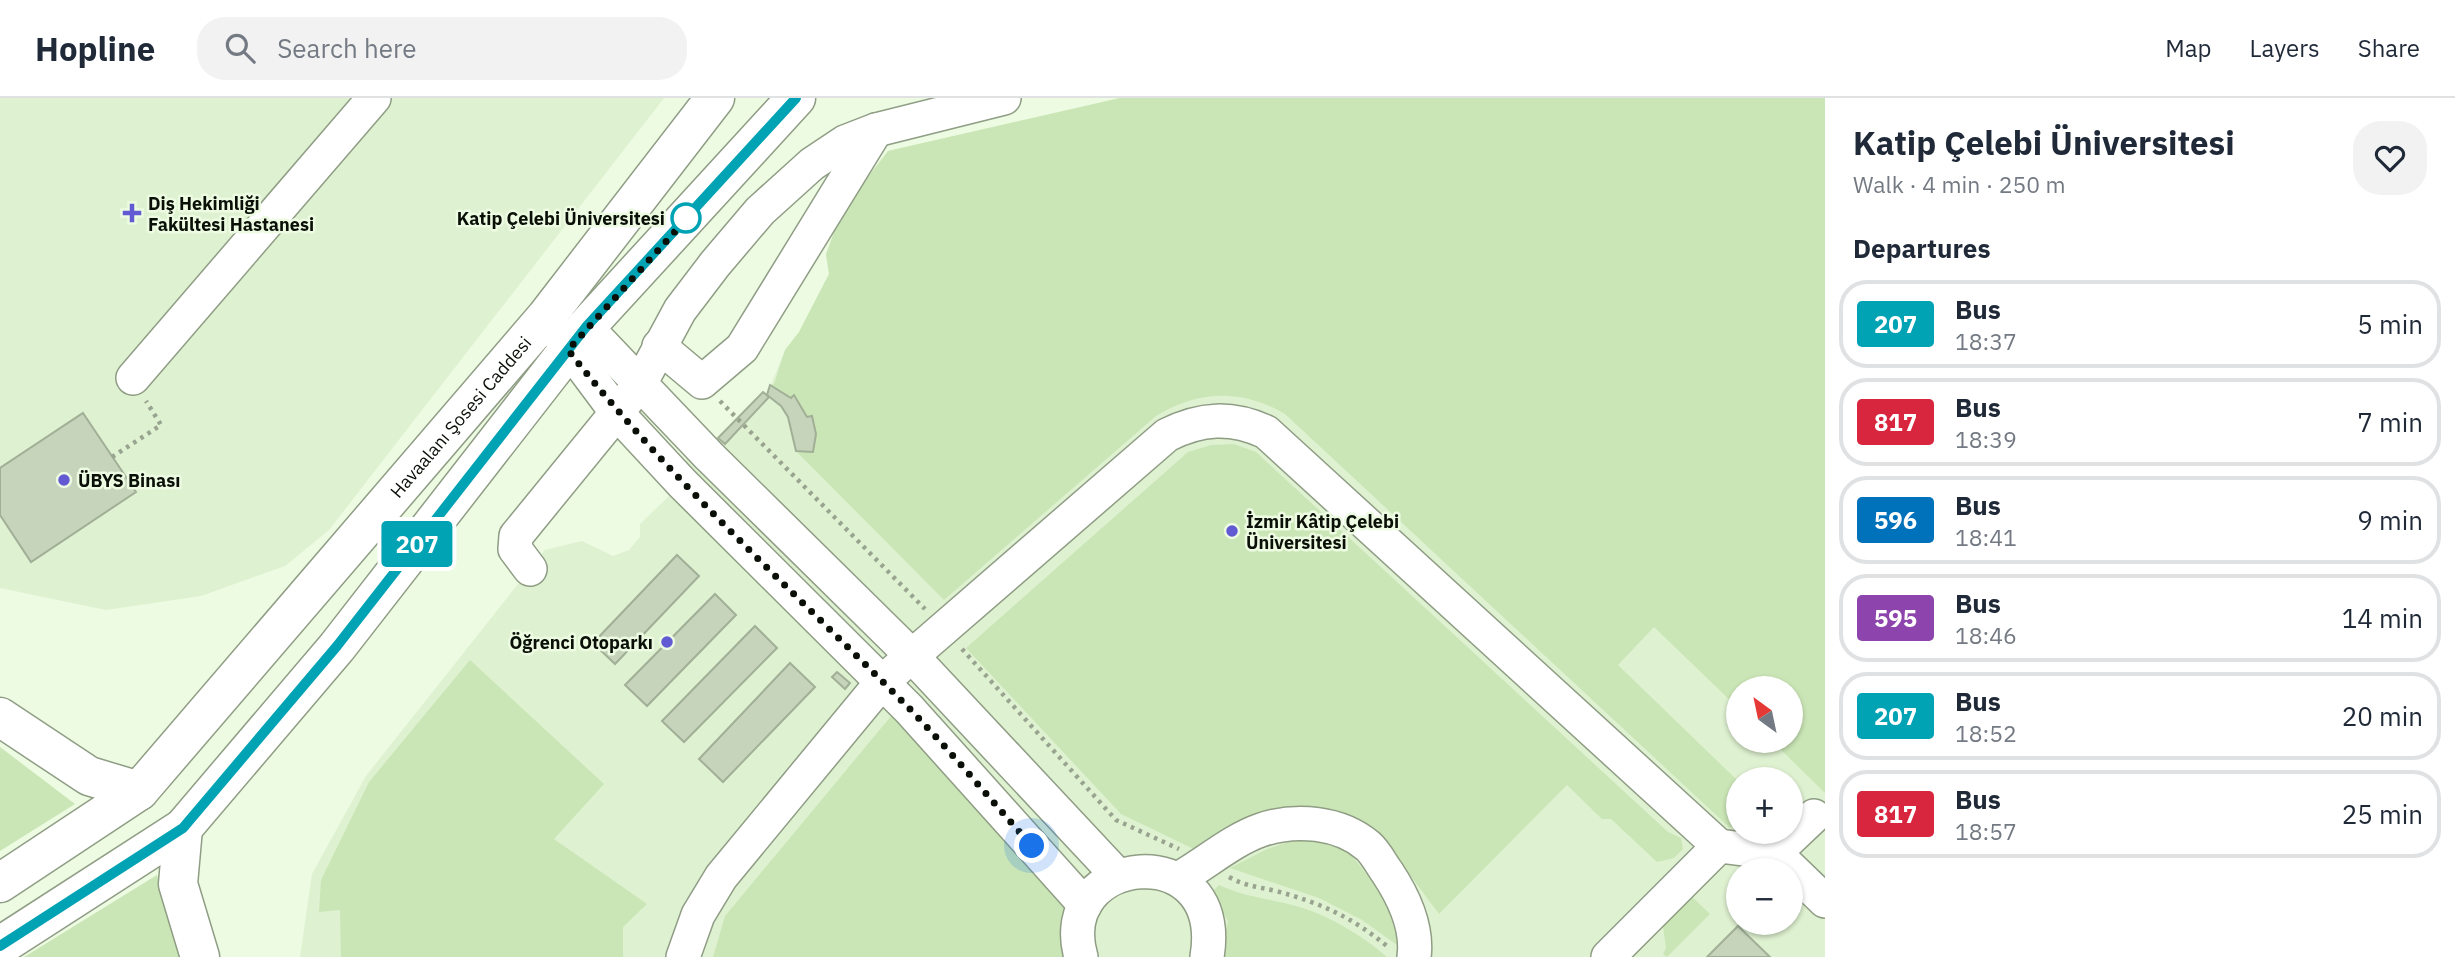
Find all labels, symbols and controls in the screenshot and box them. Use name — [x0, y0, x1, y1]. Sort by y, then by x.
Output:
search box — [197, 17, 687, 80]
text: Hopline — [35, 27, 155, 70]
icon: search — [221, 29, 259, 67]
text: Search here — [277, 31, 417, 65]
text: Map — [2165, 32, 2212, 64]
text: Layers — [2250, 32, 2320, 64]
text: Share — [2358, 32, 2420, 64]
text: Katip Çelebi Üniversitesi — [1853, 121, 2235, 164]
button: heart — [2353, 121, 2427, 195]
text: Walk · 4 min · 250 m — [1853, 169, 2066, 199]
place label: Diş Hekimliği Fakültesi Hastanesi — [148, 192, 314, 236]
marker: Diş Hekimliği Fakültesi Hastanesi — [122, 203, 142, 223]
marker: Katip Çelebi Üniversitesi — [671, 203, 701, 233]
place label: Katip Çelebi Üniversitesi — [457, 207, 665, 230]
text: Departures — [1853, 231, 1991, 265]
text: Bus — [1955, 292, 2001, 326]
text: 5 min — [2357, 307, 2423, 341]
text: 207 — [1874, 308, 1917, 340]
text: 18:37 — [1955, 326, 2017, 356]
street label: Havaalanı Şosesi Caddesi — [385, 331, 536, 502]
text: Bus — [1955, 390, 2001, 424]
text: 7 min — [2357, 405, 2423, 439]
text: 817 — [1874, 406, 1917, 438]
text: 18:39 — [1955, 424, 2017, 454]
place label: ÜBYS Binası — [78, 469, 180, 492]
marker: ÜBYS Binası — [56, 472, 72, 488]
text: Bus — [1955, 488, 2001, 522]
text: 9 min — [2357, 503, 2423, 537]
text: 596 — [1874, 504, 1917, 536]
place label: İzmir Kâtip Çelebi Üniversitesi — [1246, 510, 1399, 554]
line badge: 207 — [377, 521, 457, 567]
text: 18:41 — [1955, 522, 2017, 552]
marker: İzmir Kâtip Çelebi Üniversitesi — [1224, 523, 1240, 539]
text: 207 — [395, 528, 439, 560]
text: Bus — [1955, 586, 2001, 620]
text: 14 min — [2342, 601, 2423, 635]
text: 595 — [1874, 602, 1917, 634]
text: 18:46 — [1955, 620, 2017, 650]
place label: Öğrenci Otoparkı — [509, 631, 653, 654]
marker: Öğrenci Otoparkı — [659, 634, 675, 650]
north arrow — [1726, 676, 1802, 752]
map controls — [1726, 676, 1803, 935]
text: Bus — [1955, 684, 2001, 718]
text: 20 min — [2342, 699, 2423, 733]
text: 207 — [1874, 700, 1917, 732]
text: 18:52 — [1955, 718, 2017, 748]
button: + — [1726, 767, 1803, 844]
text: Bus — [1955, 782, 2001, 816]
text: 25 min — [2342, 797, 2423, 831]
text: 817 — [1874, 798, 1917, 830]
text: 18:57 — [1955, 816, 2017, 846]
your location — [1014, 828, 1049, 863]
button: − — [1726, 858, 1803, 935]

